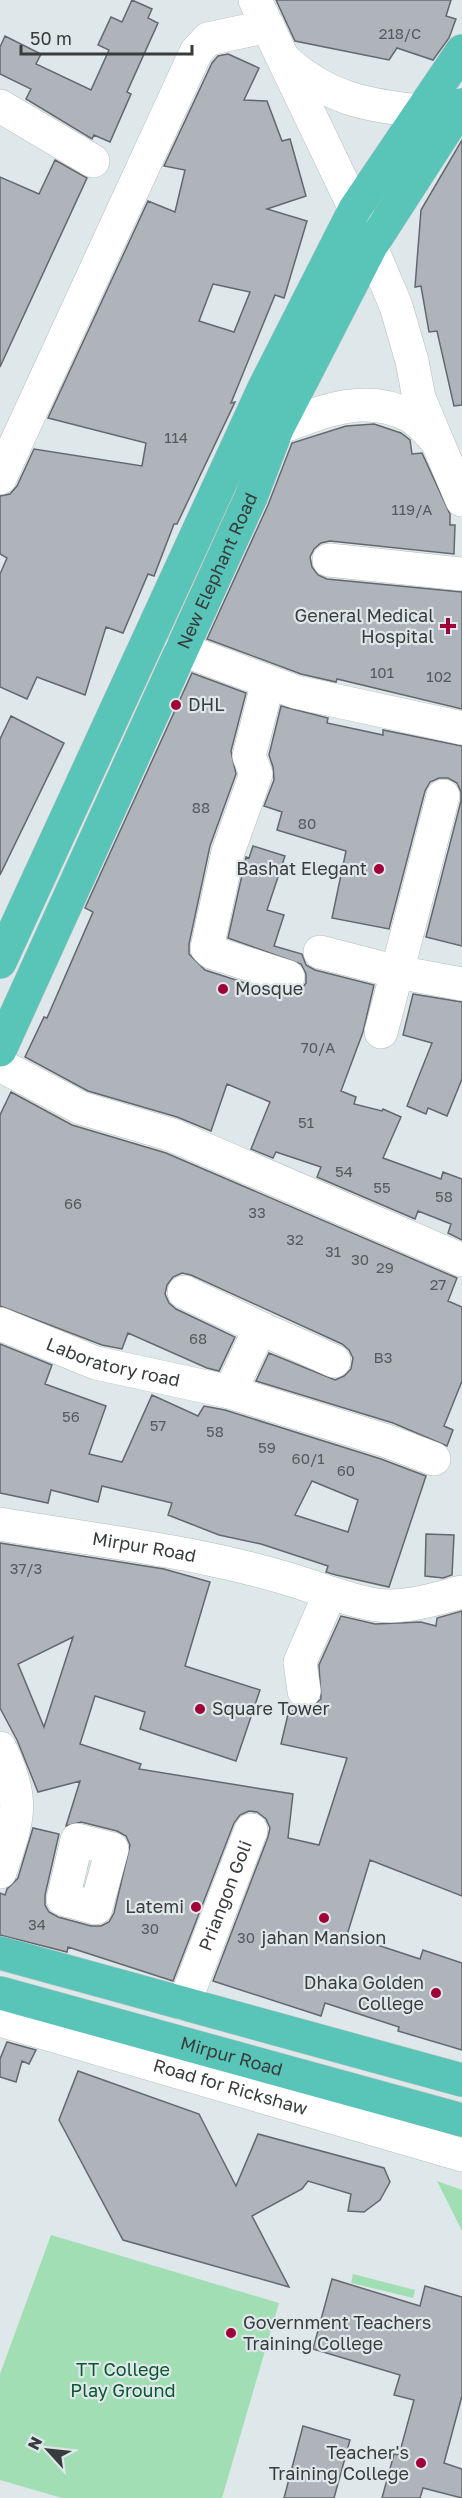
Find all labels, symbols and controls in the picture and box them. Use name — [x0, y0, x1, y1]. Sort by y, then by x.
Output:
scale bar — [21, 18, 192, 56]
house number: 218/C — [379, 24, 421, 42]
text: 50 m — [30, 27, 72, 49]
house number: 114 — [164, 428, 188, 446]
street label: New Elephant Road — [172, 489, 261, 652]
house number: 119/A — [392, 500, 432, 518]
place label: General Medical Hospital — [295, 604, 434, 647]
marker: General Medical Hospital — [439, 617, 457, 635]
house number: 101 — [370, 663, 394, 681]
house number: 102 — [426, 667, 452, 685]
place label: DHL — [188, 693, 225, 715]
marker: DHL — [169, 698, 183, 712]
house number: 88 — [192, 798, 210, 816]
house number: 80 — [298, 814, 316, 832]
place label: Bashat Elegant — [236, 857, 367, 879]
marker: Bashat Elegant — [372, 862, 386, 876]
place label: Mosque — [235, 977, 303, 999]
marker: Mosque — [216, 982, 230, 996]
house number: 70/A — [301, 1038, 335, 1056]
house number: 51 — [298, 1113, 314, 1131]
house number: 54 — [335, 1162, 353, 1180]
house number: 55 — [373, 1178, 391, 1196]
house number: 58 — [435, 1187, 453, 1205]
house number: 66 — [64, 1194, 82, 1212]
house number: 33 — [248, 1203, 266, 1221]
house number: 32 — [286, 1230, 304, 1248]
house number: 31 — [325, 1242, 341, 1260]
house number: 30 — [351, 1250, 369, 1268]
house number: 29 — [376, 1258, 394, 1276]
house number: 27 — [430, 1275, 446, 1293]
house number: 68 — [189, 1329, 207, 1347]
street label: Laboratory road — [43, 1332, 182, 1391]
house number: B3 — [374, 1348, 392, 1366]
house number: 56 — [62, 1407, 80, 1425]
house number: 57 — [150, 1416, 166, 1434]
house number: 58 — [206, 1422, 224, 1440]
house number: 59 — [258, 1438, 276, 1456]
house number: 60/1 — [292, 1449, 324, 1467]
house number: 60 — [337, 1461, 355, 1479]
street label: Mirpur Road — [91, 1527, 198, 1566]
house number: 37/3 — [10, 1559, 42, 1577]
place label: Square Tower — [212, 1697, 329, 1719]
marker: Square Tower — [193, 1702, 207, 1716]
street label: Priangon Goli — [194, 1837, 256, 1954]
place label: Latemi — [125, 1895, 184, 1917]
marker: Latemi — [189, 1900, 203, 1914]
marker: jahan Mansion — [317, 1911, 331, 1925]
house number: 34 — [28, 1915, 46, 1933]
house number: 30 — [141, 1919, 159, 1937]
place label: jahan Mansion — [261, 1926, 386, 1948]
house number: 30 — [237, 1928, 255, 1946]
place label: Dhaka Golden College — [304, 1971, 424, 2014]
marker: Dhaka Golden College — [429, 1986, 443, 2000]
street label: Mirpur Road — [178, 2031, 285, 2080]
street label: Road for Rickshaw — [151, 2053, 311, 2119]
place label: Government Teachers Training College — [243, 2311, 431, 2354]
marker: Government Teachers Training College — [224, 2326, 238, 2340]
park label: TT College Play Ground — [70, 2358, 176, 2401]
north arrow — [18, 2420, 78, 2480]
text: N — [23, 2433, 46, 2453]
place label: Teacher's Training College — [269, 2441, 409, 2484]
marker: Teacher's Training College — [414, 2456, 428, 2470]

